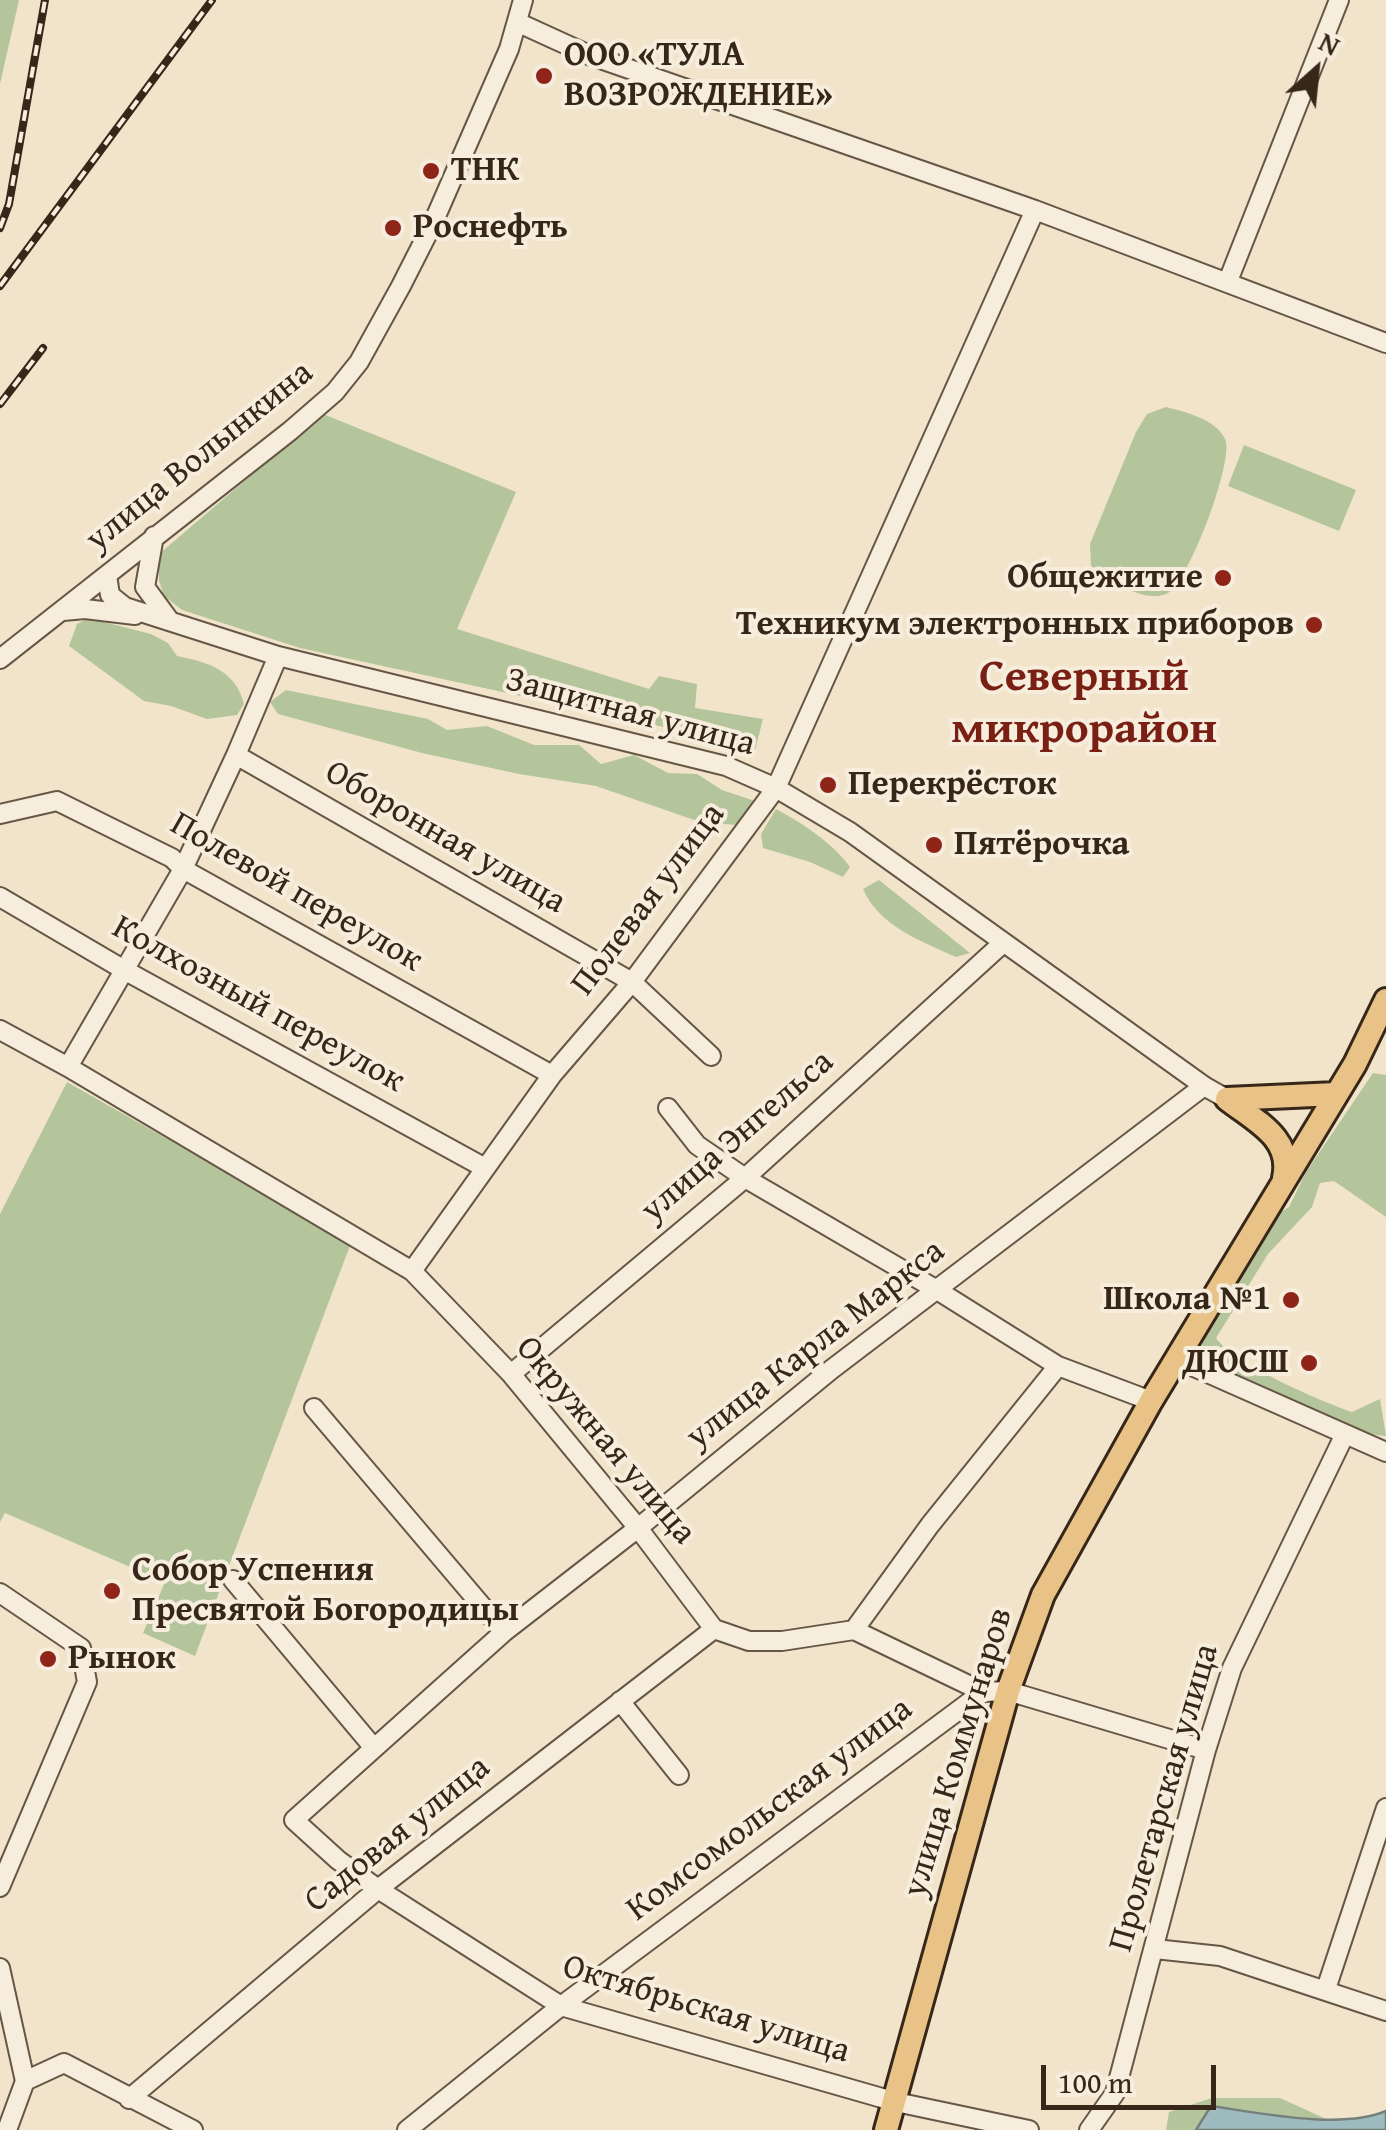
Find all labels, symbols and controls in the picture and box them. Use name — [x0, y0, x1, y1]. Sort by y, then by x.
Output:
north arrow — [1266, 20, 1366, 120]
text: N — [1312, 20, 1347, 65]
place label: ООО «ТУЛА ВОЗРОЖДЕНИЕ» — [564, 35, 833, 117]
marker: ООО «ТУЛА ВОЗРОЖДЕНИЕ» — [533, 65, 555, 87]
place label: ТНК — [451, 150, 519, 192]
marker: ТНК — [420, 160, 442, 182]
place label: Роснефть — [413, 207, 568, 249]
marker: Роснефть — [382, 217, 404, 239]
street label: улица Волынкина — [78, 353, 322, 561]
place label: Общежитие — [1007, 557, 1203, 599]
marker: Общежитие — [1212, 567, 1234, 589]
place label: Техникум электронных приборов — [736, 604, 1294, 646]
marker: Техникум электронных приборов — [1303, 614, 1325, 636]
district label: Северный микрорайон — [951, 652, 1217, 758]
street label: Защитная улица — [501, 660, 759, 766]
street label: Оборонная улица — [317, 752, 573, 924]
place label: Перекрёсток — [848, 764, 1057, 806]
marker: Перекрёсток — [817, 774, 839, 796]
street label: Полевая улица — [563, 796, 735, 1004]
street label: Полевой переулок — [162, 804, 430, 982]
place label: Пятёрочка — [954, 824, 1129, 866]
marker: Пятёрочка — [923, 834, 945, 856]
street label: Колхозный переулок — [105, 907, 411, 1103]
street label: улица Энгельса — [633, 1042, 843, 1232]
street label: улица Карла Маркса — [678, 1231, 954, 1459]
place label: Школа №1 — [1103, 1279, 1271, 1321]
marker: Школа №1 — [1280, 1289, 1302, 1311]
street label: Окружная улица — [506, 1328, 704, 1554]
place label: ДЮСШ — [1182, 1342, 1289, 1384]
marker: ДЮСШ — [1298, 1352, 1320, 1374]
place label: Собор Успения Пресвятой Богородицы — [132, 1550, 519, 1632]
marker: Собор Успения Пресвятой Богородицы — [101, 1580, 123, 1602]
street label: улица Коммунаров — [895, 1603, 1023, 1903]
place label: Рынок — [68, 1638, 176, 1680]
street label: Пролетарская улица — [1101, 1639, 1229, 1957]
marker: Рынок — [37, 1648, 59, 1670]
street label: Комсомольская улица — [619, 1689, 921, 1931]
street label: Садовая улица — [297, 1748, 499, 1922]
street label: Октябрьская улица — [557, 1946, 855, 2074]
scale bar — [1046, 2045, 1221, 2107]
text: 100 m — [1058, 2060, 1132, 2104]

